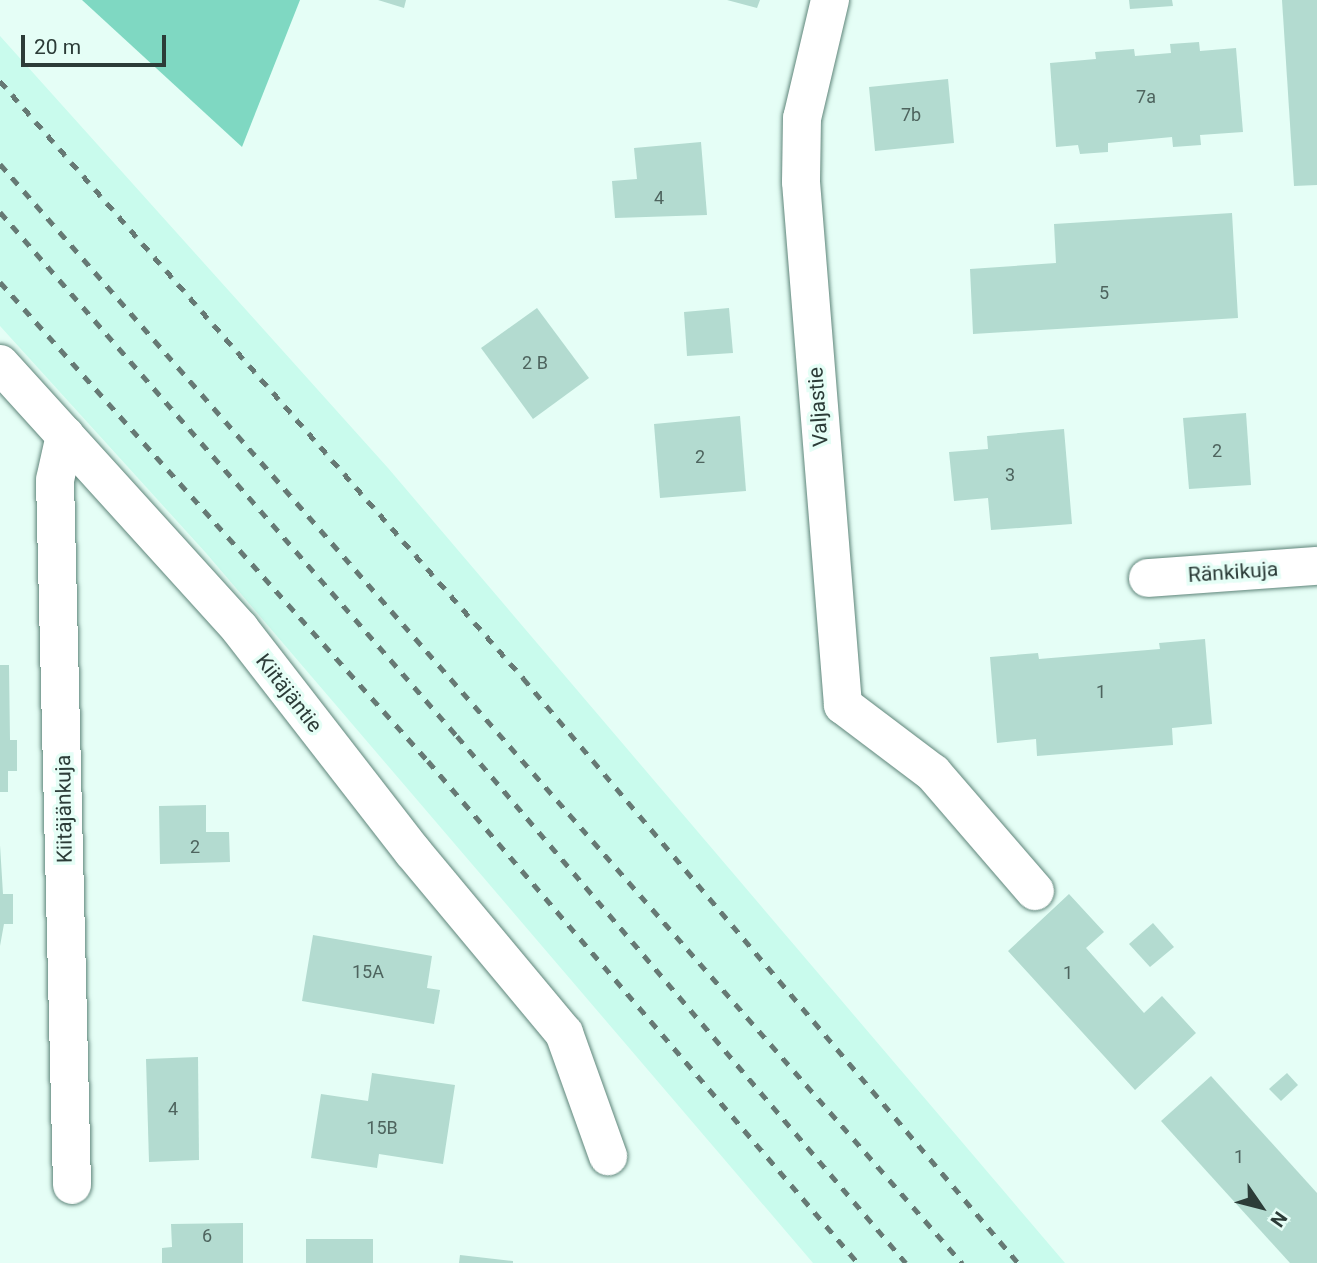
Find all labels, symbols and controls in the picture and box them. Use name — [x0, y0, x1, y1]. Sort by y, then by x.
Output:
scale bar — [24, 21, 170, 65]
text: 20 m — [34, 35, 81, 59]
house number: 7a — [1136, 86, 1156, 108]
house number: 7b — [901, 104, 921, 126]
house number: 4 — [654, 187, 664, 209]
house number: 5 — [1099, 282, 1109, 304]
house number: 2 B — [522, 352, 548, 374]
street label: Valjastie — [803, 366, 833, 448]
house number: 2 — [1212, 440, 1222, 462]
house number: 2 — [695, 446, 705, 468]
house number: 3 — [1005, 464, 1015, 486]
street label: Ränkikuja — [1187, 556, 1279, 588]
street label: Kiitäjäntie — [250, 649, 328, 737]
house number: 1 — [1096, 681, 1106, 703]
street label: Kiitäjänkuja — [50, 755, 78, 863]
house number: 2 — [190, 836, 200, 858]
house number: 15A — [352, 961, 384, 983]
house number: 1 — [1063, 962, 1073, 984]
house number: 4 — [168, 1098, 178, 1120]
house number: 15B — [366, 1117, 398, 1139]
house number: 1 — [1234, 1146, 1244, 1168]
north arrow — [1226, 1172, 1296, 1242]
text: N — [1265, 1207, 1292, 1231]
house number: 6 — [202, 1225, 212, 1247]

